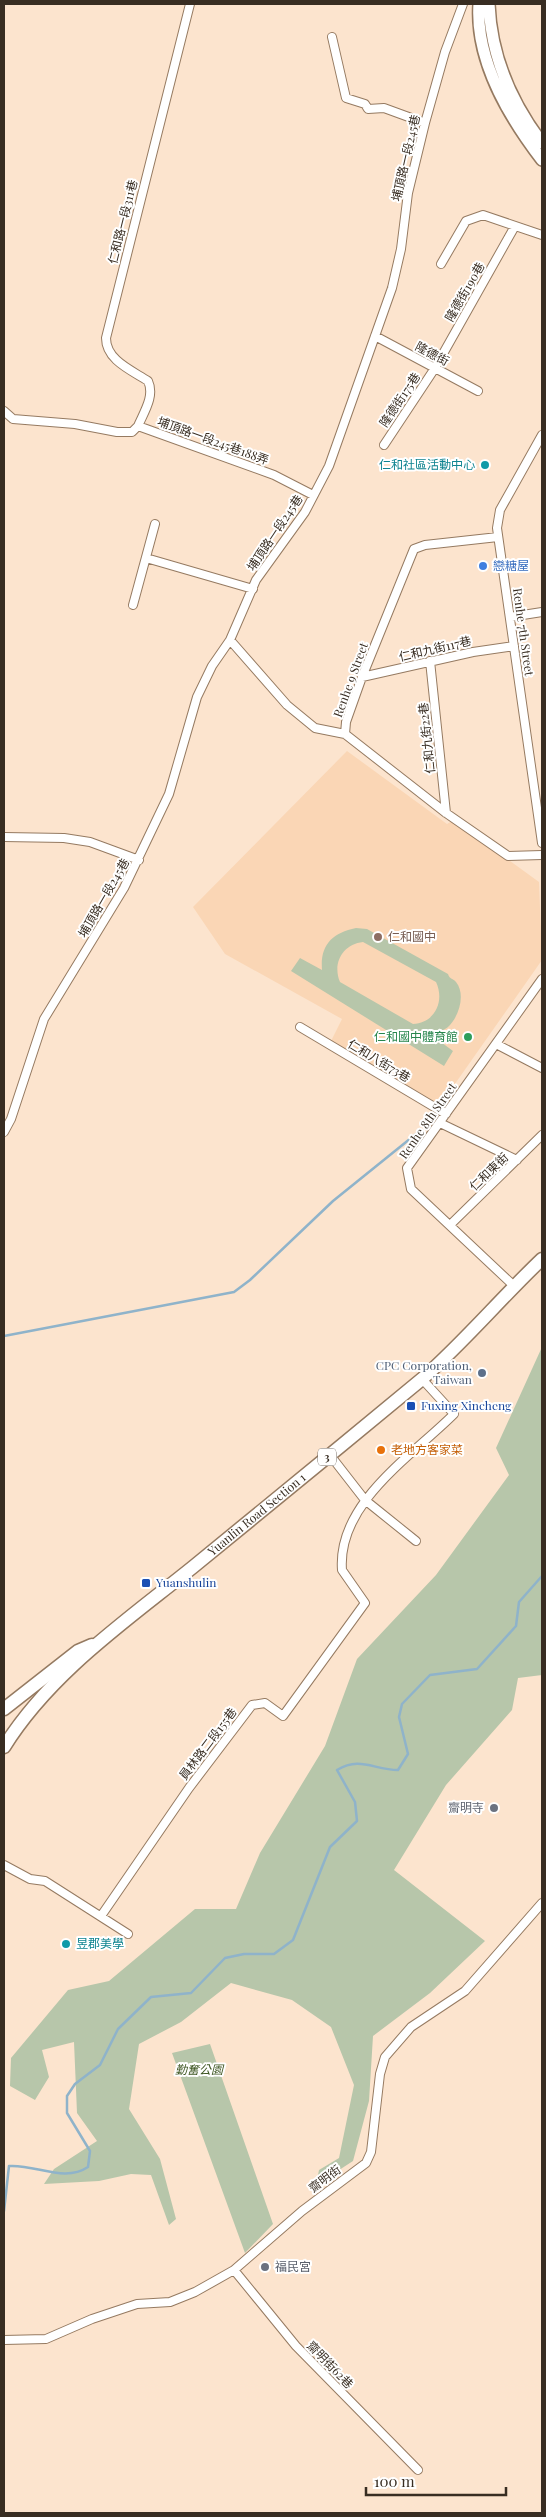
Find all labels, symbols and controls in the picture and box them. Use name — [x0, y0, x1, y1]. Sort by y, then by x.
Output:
street label: 埔頂路一段245巷 — [387, 113, 423, 203]
street label: 仁和路一段311巷 — [104, 178, 140, 266]
street label: 隆德街190巷 — [441, 259, 487, 324]
street label: 隆德街 — [413, 338, 452, 369]
street label: 隆德街175巷 — [375, 369, 423, 430]
street label: 埔頂路一段245巷188弄 — [155, 412, 271, 468]
place label: 仁和社區活動中心 — [379, 456, 475, 472]
marker: 仁和社區活動中心 — [479, 459, 491, 471]
street label: 埔頂路一段245巷 — [243, 491, 306, 574]
place label: 戀糖屋 — [493, 557, 529, 573]
marker: 戀糖屋 — [477, 560, 489, 572]
street label: Renhe 7th Street — [510, 587, 538, 678]
street label: 仁和九街117巷 — [397, 632, 473, 664]
street label: Renhe 9 Street — [329, 639, 371, 719]
street label: 仁和九街22巷 — [414, 702, 438, 774]
street label: 埔頂路一段245巷 — [74, 855, 132, 940]
place label: 仁和國中 — [388, 928, 436, 944]
marker: 仁和國中 — [372, 931, 384, 943]
place label: 仁和國中體育館 — [374, 1028, 458, 1044]
marker: 仁和國中體育館 — [462, 1031, 474, 1043]
street label: 仁和八街73巷 — [345, 1035, 414, 1085]
street label: Renhe 8th Street — [395, 1078, 460, 1162]
street label: 仁和東街 — [465, 1149, 511, 1194]
place label: CPC Corporation, Taiwan — [376, 1357, 472, 1387]
marker: CPC Corporation, Taiwan — [476, 1367, 488, 1379]
place label: Fuxing Xincheng — [421, 1397, 512, 1413]
marker: Fuxing Xincheng — [405, 1400, 417, 1412]
place label: 老地方客家菜 — [391, 1441, 463, 1457]
marker: 老地方客家菜 — [375, 1444, 387, 1456]
road number: 3 — [318, 1448, 336, 1465]
street label: Yuanlin Road Section 1 — [203, 1469, 309, 1559]
place label: Yuanshulin — [155, 1574, 216, 1590]
marker: Yuanshulin — [140, 1577, 152, 1589]
street label: 員林路二段155巷 — [175, 1704, 240, 1783]
place label: 齋明寺 — [448, 1799, 484, 1815]
marker: 齋明寺 — [488, 1802, 500, 1814]
place label: 昱郡美學 — [76, 1935, 124, 1951]
marker: 昱郡美學 — [60, 1938, 72, 1950]
park label: 勤奮公園 — [175, 2061, 225, 2077]
street label: 齋明街 — [305, 2161, 344, 2195]
place label: 福民宮 — [275, 2258, 311, 2274]
marker: 福民宮 — [259, 2261, 271, 2273]
street label: 齋明街62巷 — [304, 2337, 357, 2391]
scale bar — [366, 2464, 506, 2496]
text: 100 m — [374, 2471, 415, 2491]

